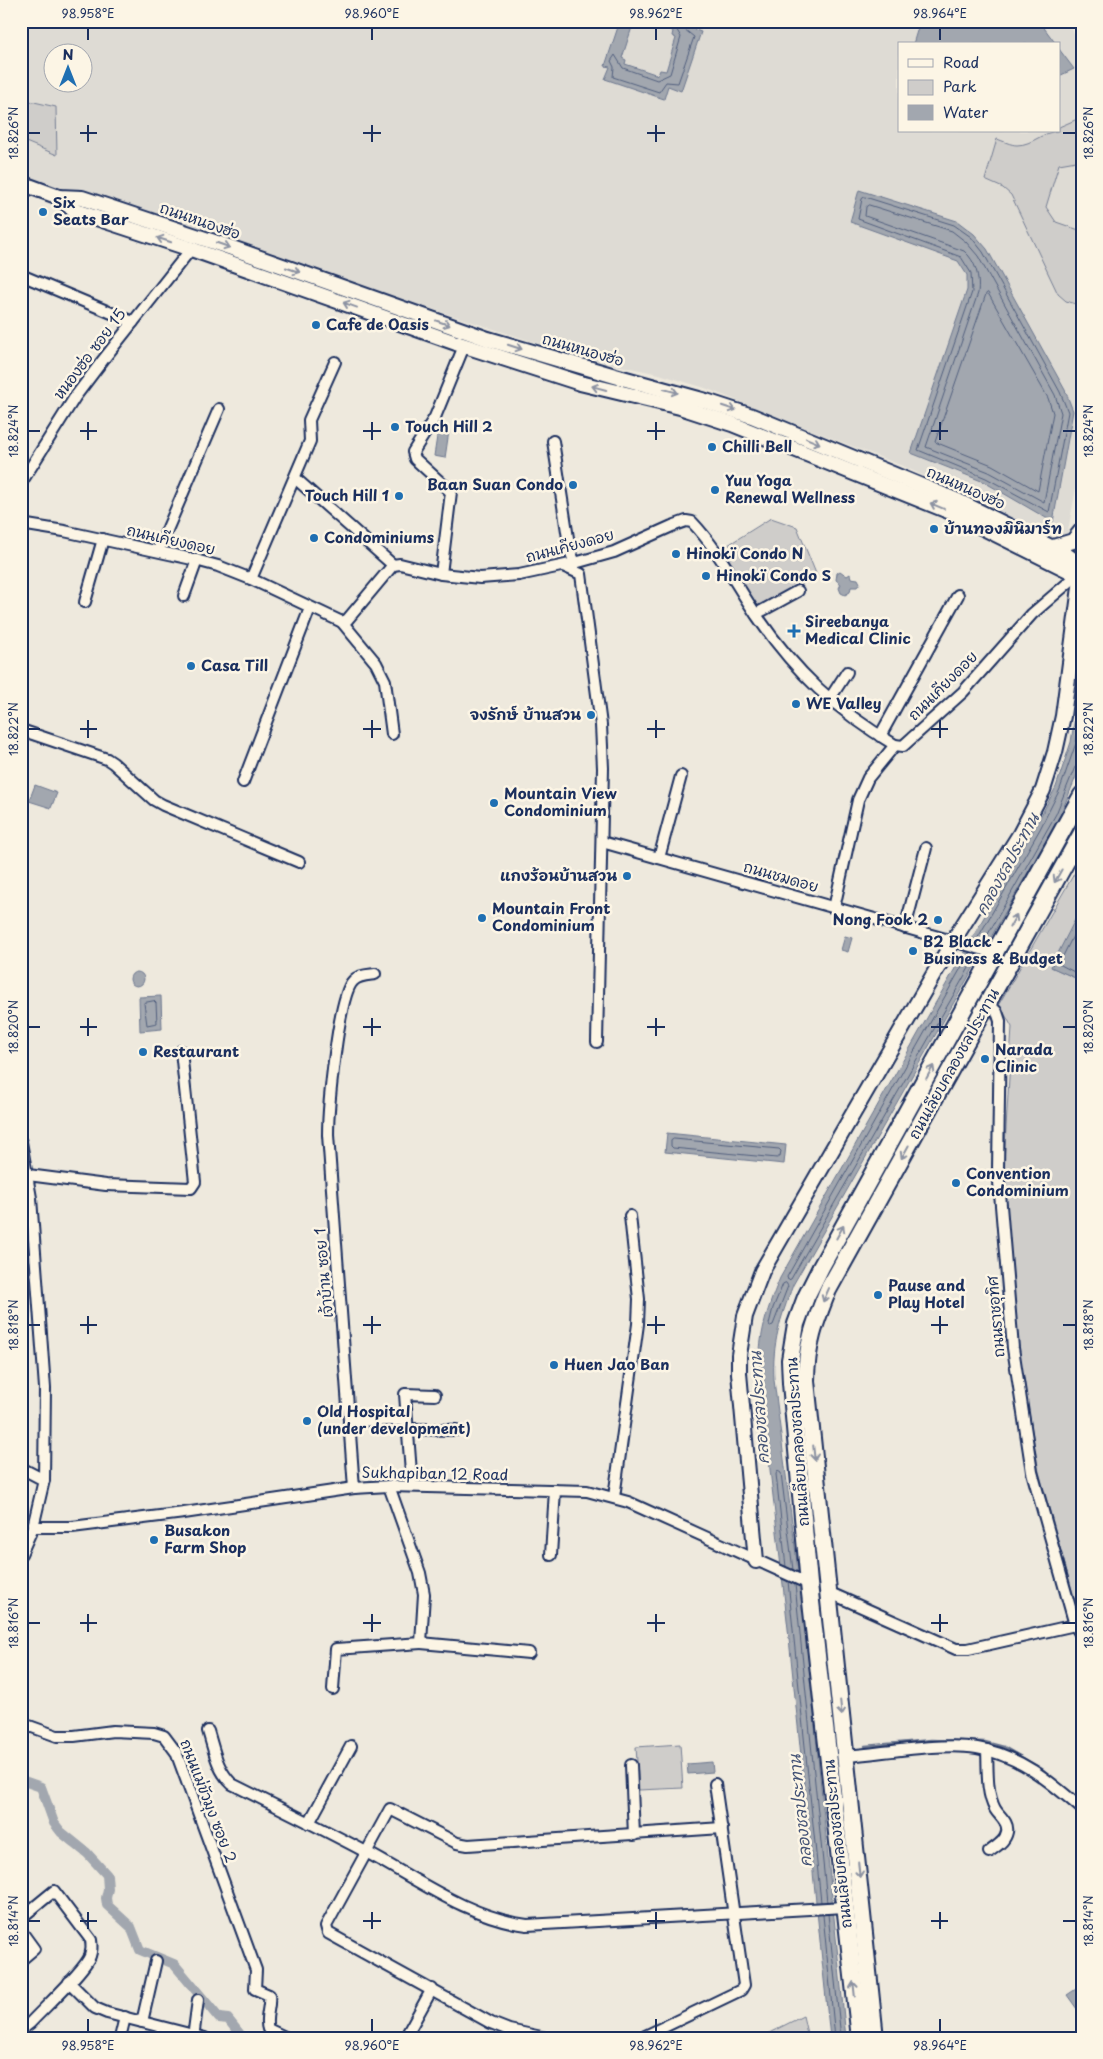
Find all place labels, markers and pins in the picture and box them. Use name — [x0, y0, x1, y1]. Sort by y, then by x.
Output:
place label: Six Seats Bar — [53, 190, 129, 230]
marker: Six Seats Bar — [37, 206, 49, 218]
place label: Cafe de Oasis — [326, 312, 429, 335]
marker: Cafe de Oasis — [310, 319, 322, 331]
place label: Touch Hill 2 — [405, 414, 493, 437]
marker: Touch Hill 2 — [389, 421, 401, 433]
place label: Chilli Bell — [722, 434, 792, 457]
marker: Chilli Bell — [706, 441, 718, 453]
place label: Yuu Yoga Renewal Wellness — [725, 468, 855, 508]
place label: Baan Suan Condo — [427, 472, 563, 495]
marker: Baan Suan Condo — [567, 479, 579, 491]
place label: Touch Hill 1 — [305, 483, 389, 506]
marker: Yuu Yoga Renewal Wellness — [709, 484, 721, 496]
marker: Touch Hill 1 — [393, 490, 405, 502]
place label: บ้านทองมินิมาร์ท — [944, 516, 1062, 539]
marker: บ้านทองมินิมาร์ท — [928, 523, 940, 535]
place label: Condominiums — [324, 525, 434, 548]
marker: Condominiums — [308, 532, 320, 544]
place label: Hinokï Condo N — [686, 541, 803, 564]
marker: Hinokï Condo N — [670, 548, 682, 560]
place label: Hinokï Condo S — [716, 563, 831, 586]
marker: Hinokï Condo S — [700, 570, 712, 582]
place label: Sireebanya Medical Clinic — [805, 609, 911, 649]
marker: Sireebanya Medical Clinic — [787, 624, 801, 638]
place label: Casa Till — [201, 653, 268, 676]
marker: Casa Till — [185, 660, 197, 672]
place label: WE Valley — [806, 691, 882, 714]
marker: WE Valley — [790, 698, 802, 710]
place label: จงรักษ์ บ้านสวน — [470, 702, 581, 725]
marker: จงรักษ์ บ้านสวน — [585, 709, 597, 721]
place label: Mountain View Condominium — [504, 781, 617, 821]
marker: Mountain View Condominium — [488, 797, 500, 809]
place label: แกงร้อนบ้านสวน — [500, 863, 617, 886]
marker: แกงร้อนบ้านสวน — [621, 870, 633, 882]
place label: Mountain Front Condominium — [492, 896, 610, 936]
place label: Nong Fook 2 — [833, 907, 929, 930]
marker: Mountain Front Condominium — [476, 912, 488, 924]
marker: Nong Fook 2 — [932, 914, 944, 926]
place label: B2 Black - Business & Budget — [923, 929, 1063, 969]
marker: B2 Black - Business & Budget — [907, 945, 919, 957]
place label: Narada Clinic — [995, 1037, 1054, 1077]
place label: Restaurant — [153, 1039, 239, 1062]
marker: Restaurant — [137, 1046, 149, 1058]
marker: Narada Clinic — [979, 1053, 991, 1065]
place label: Convention Condominium — [966, 1161, 1069, 1201]
marker: Convention Condominium — [950, 1177, 962, 1189]
place label: Pause and Play Hotel — [888, 1273, 965, 1313]
marker: Pause and Play Hotel — [872, 1289, 884, 1301]
place label: Huen Jao Ban — [564, 1352, 670, 1375]
marker: Huen Jao Ban — [548, 1359, 560, 1371]
place label: Old Hospital (under development) — [317, 1399, 471, 1439]
marker: Old Hospital (under development) — [301, 1415, 313, 1427]
place label: Busakon Farm Shop — [164, 1518, 246, 1558]
marker: Busakon Farm Shop — [148, 1534, 160, 1546]

